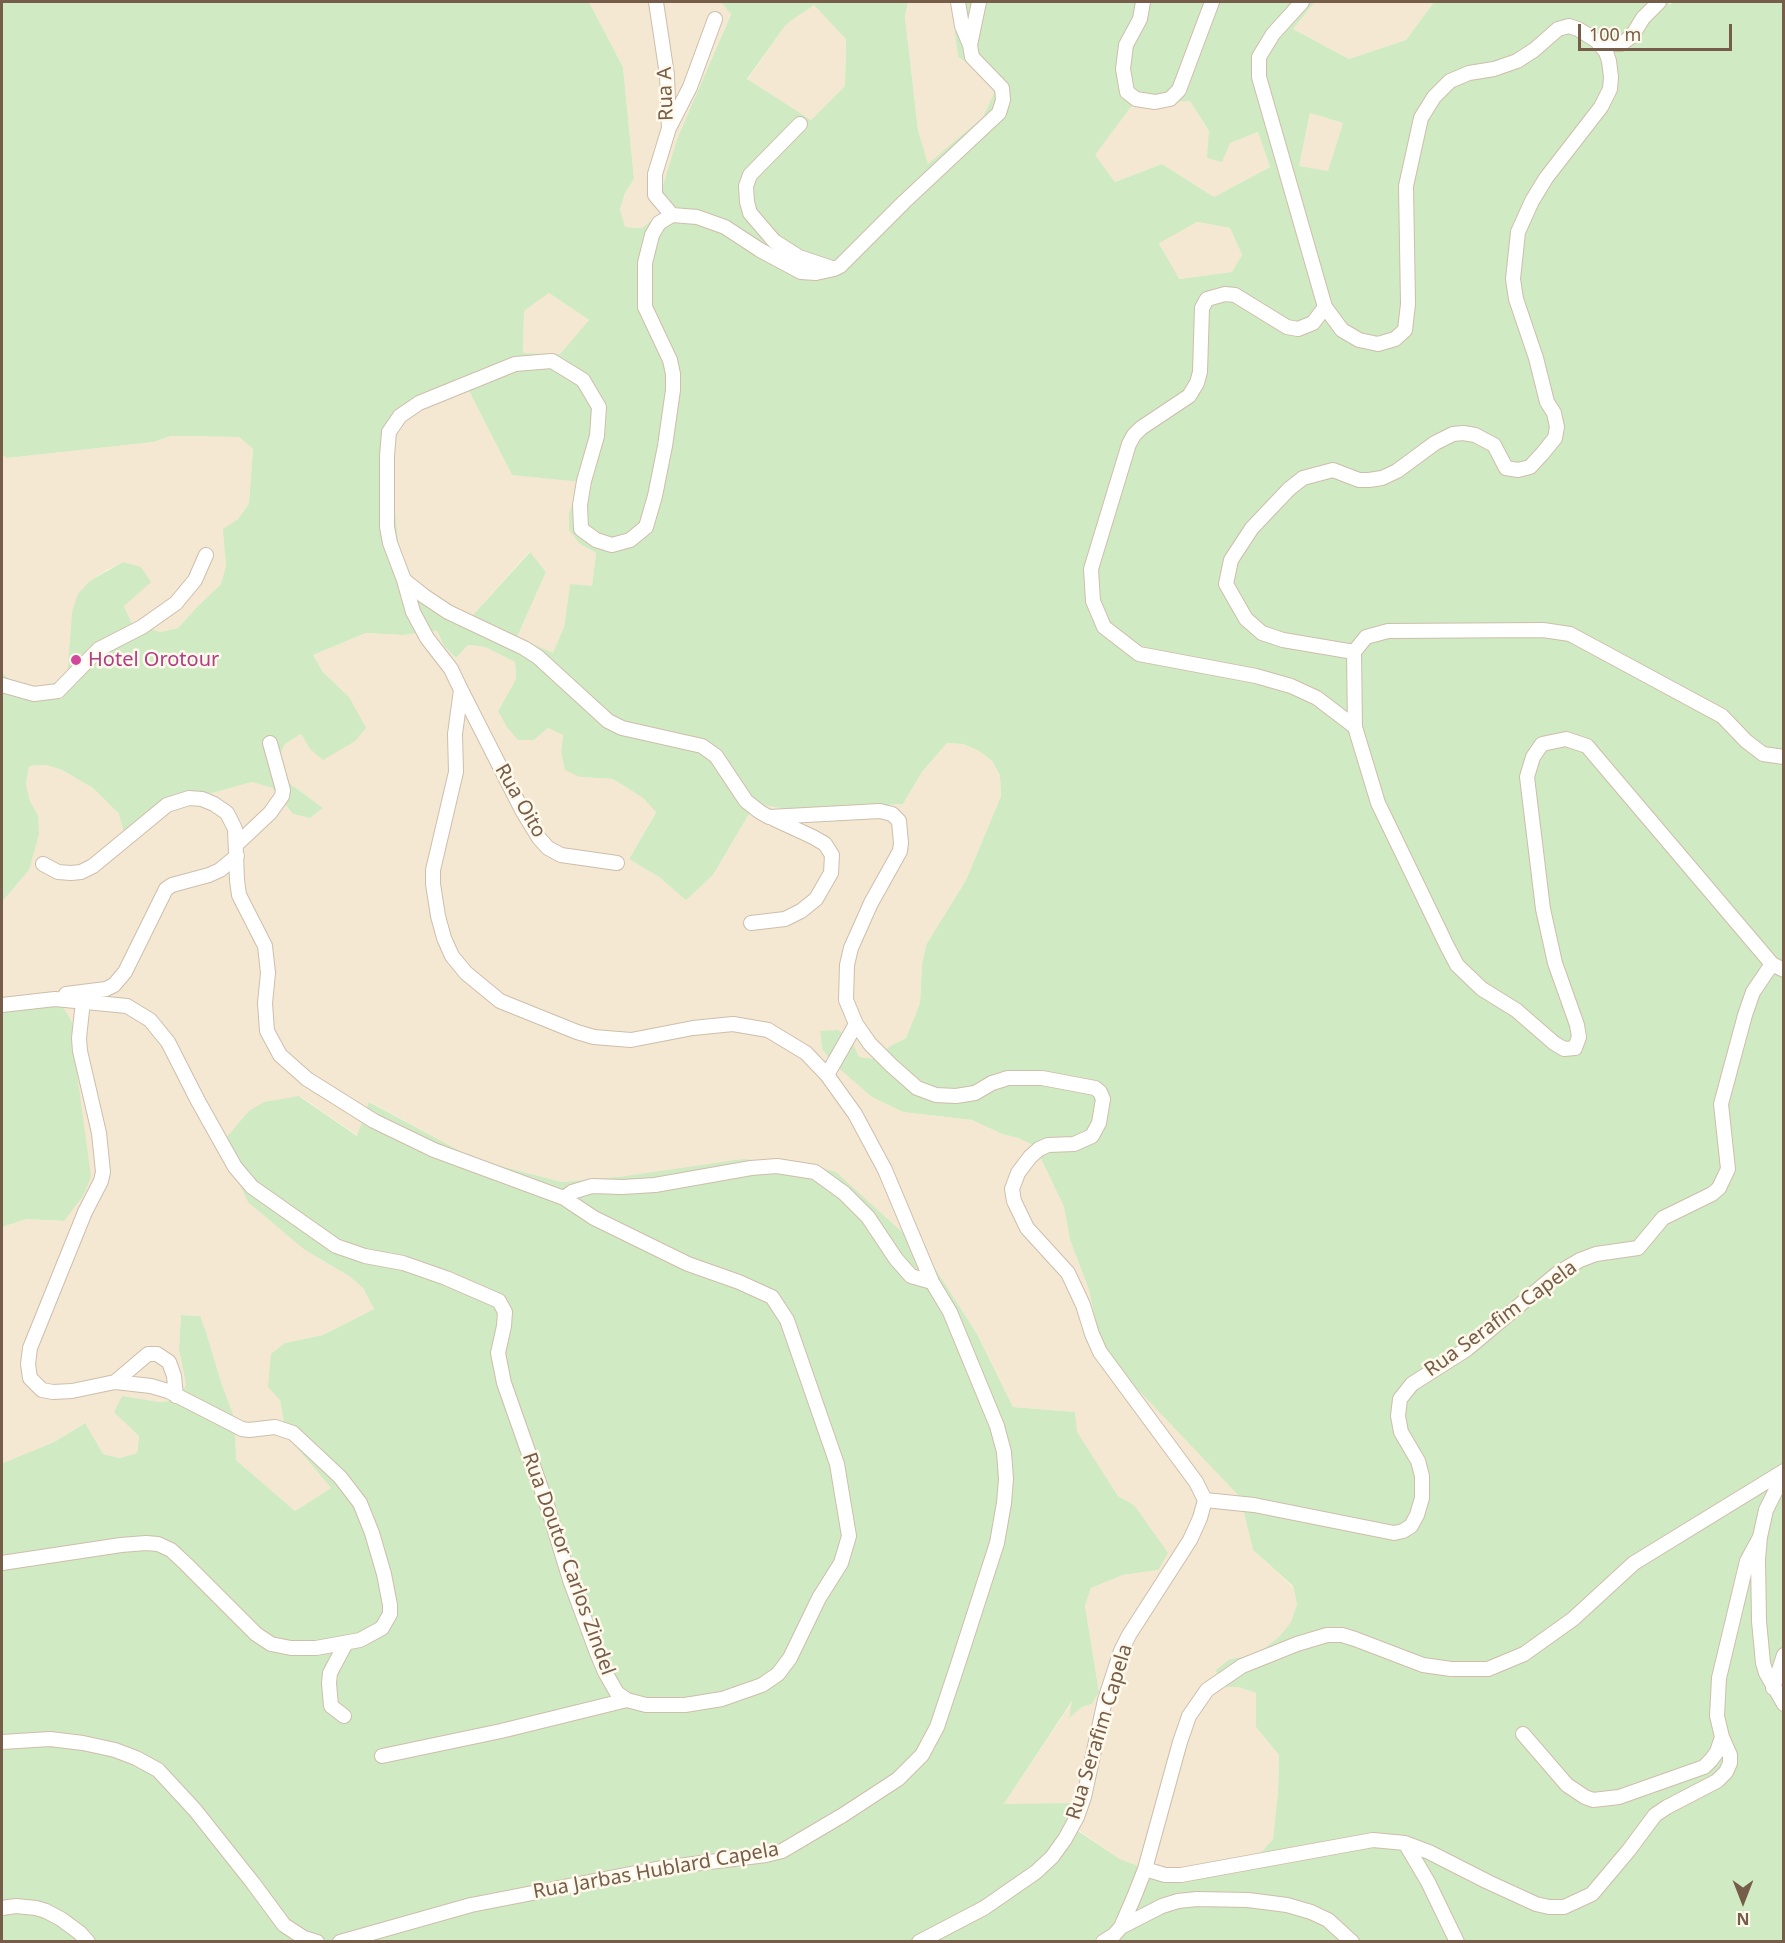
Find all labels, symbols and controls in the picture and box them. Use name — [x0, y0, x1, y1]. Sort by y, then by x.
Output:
scale bar — [1581, 12, 1736, 50]
text: 100 m — [1589, 22, 1641, 46]
street label: Rua A — [653, 67, 679, 121]
place label: Hotel Orotour — [88, 648, 219, 672]
marker: Hotel Orotour — [69, 653, 83, 667]
street label: Rua Oito — [489, 760, 551, 842]
street label: Rua Serafim Capela — [1420, 1256, 1582, 1382]
street label: Rua Doutor Carlos Zindel — [517, 1450, 619, 1678]
street label: Rua Serafim Capela — [1062, 1641, 1138, 1823]
street label: Rua Jarbas Hublard Capela — [531, 1838, 781, 1904]
north arrow — [1713, 1871, 1773, 1931]
text: N — [1737, 1908, 1750, 1930]

